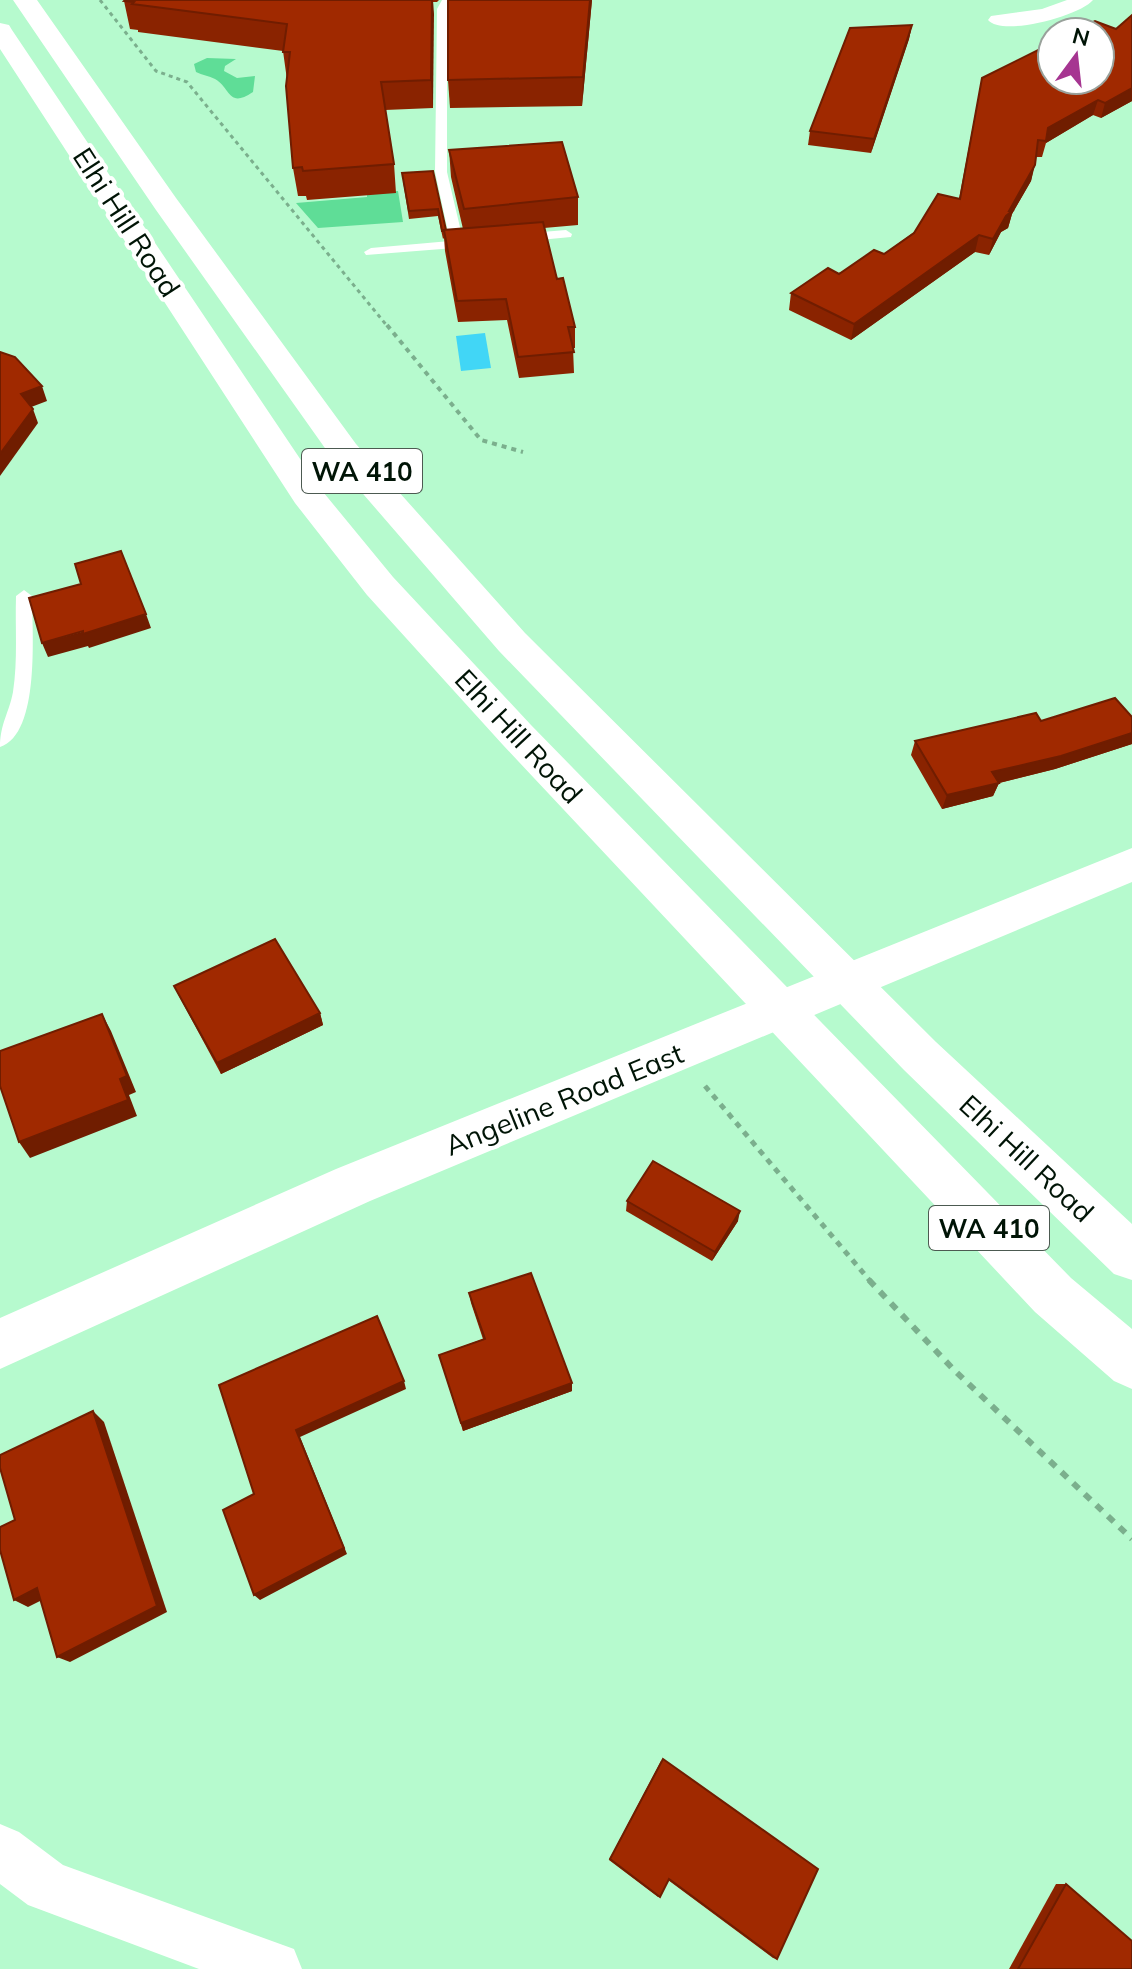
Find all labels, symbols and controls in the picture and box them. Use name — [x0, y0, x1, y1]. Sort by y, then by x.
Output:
north arrow — [1036, 16, 1116, 96]
text: N — [1070, 21, 1093, 52]
street label: Elhi Hill Road — [66, 141, 188, 303]
road number: WA 410 — [302, 449, 422, 493]
street label: Elhi Hill Road — [448, 662, 590, 810]
street label: Angeline Road East — [440, 1035, 688, 1163]
street label: Elhi Hill Road — [953, 1087, 1101, 1229]
road number: WA 410 — [929, 1206, 1049, 1250]

